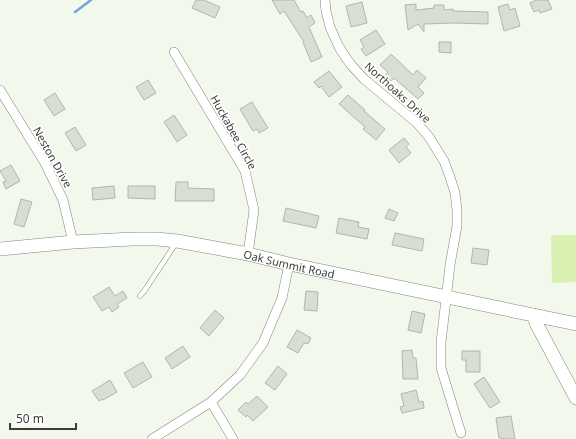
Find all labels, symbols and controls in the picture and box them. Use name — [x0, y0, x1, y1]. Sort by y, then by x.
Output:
street label: Northoaks Drive — [362, 58, 434, 126]
street label: Huckabee Circle — [207, 92, 261, 172]
street label: Neston Drive — [30, 124, 76, 190]
street label: Oak Summit Road — [242, 246, 336, 281]
scale bar — [10, 405, 76, 431]
text: 50 m — [16, 410, 44, 427]

